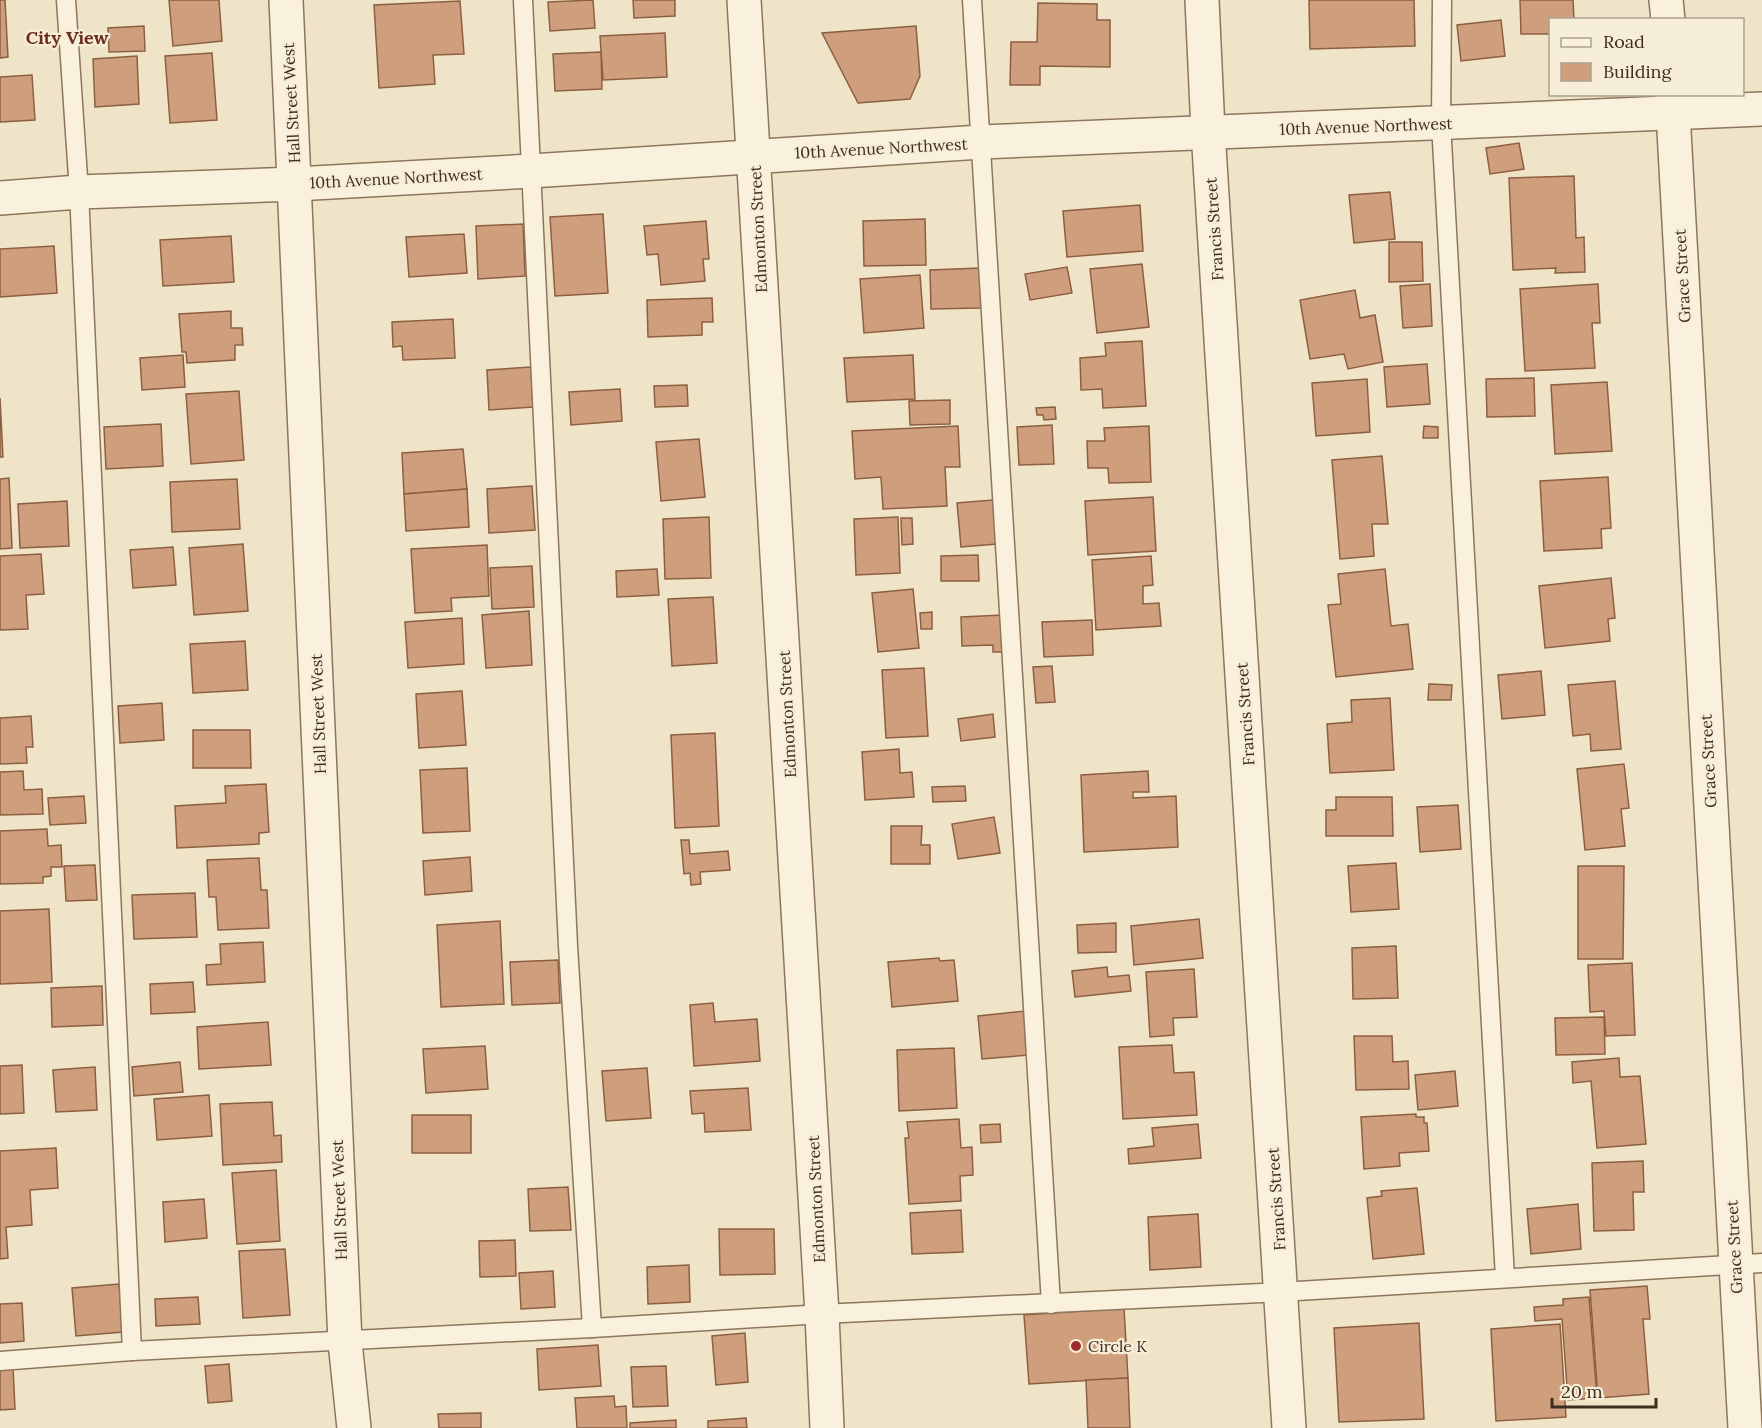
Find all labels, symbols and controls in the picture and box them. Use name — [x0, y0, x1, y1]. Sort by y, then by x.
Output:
legend — [1549, 18, 1744, 96]
district label: City View — [26, 26, 109, 49]
text: Road — [1603, 30, 1645, 53]
street label: Hall Street West — [278, 41, 304, 164]
text: Building — [1603, 60, 1673, 83]
street label: 10th Avenue Northwest — [1279, 113, 1454, 139]
street label: 10th Avenue Northwest — [794, 133, 969, 163]
street label: 10th Avenue Northwest — [309, 163, 484, 193]
street label: Edmonton Street — [745, 164, 771, 293]
street label: Francis Street — [1200, 176, 1228, 281]
street label: Grace Street — [1670, 228, 1694, 323]
street label: Edmonton Street — [774, 649, 800, 778]
street label: Hall Street West — [306, 653, 330, 775]
street label: Francis Street — [1231, 661, 1259, 766]
street label: Grace Street — [1696, 713, 1720, 808]
street label: Edmonton Street — [803, 1134, 829, 1263]
street label: Hall Street West — [327, 1139, 351, 1261]
street label: Francis Street — [1262, 1146, 1290, 1251]
street label: Grace Street — [1722, 1199, 1746, 1294]
place label: Circle K — [1088, 1336, 1147, 1356]
marker: Circle K — [1069, 1339, 1083, 1353]
scale bar — [1552, 1371, 1656, 1409]
text: 20 m — [1561, 1380, 1603, 1403]

